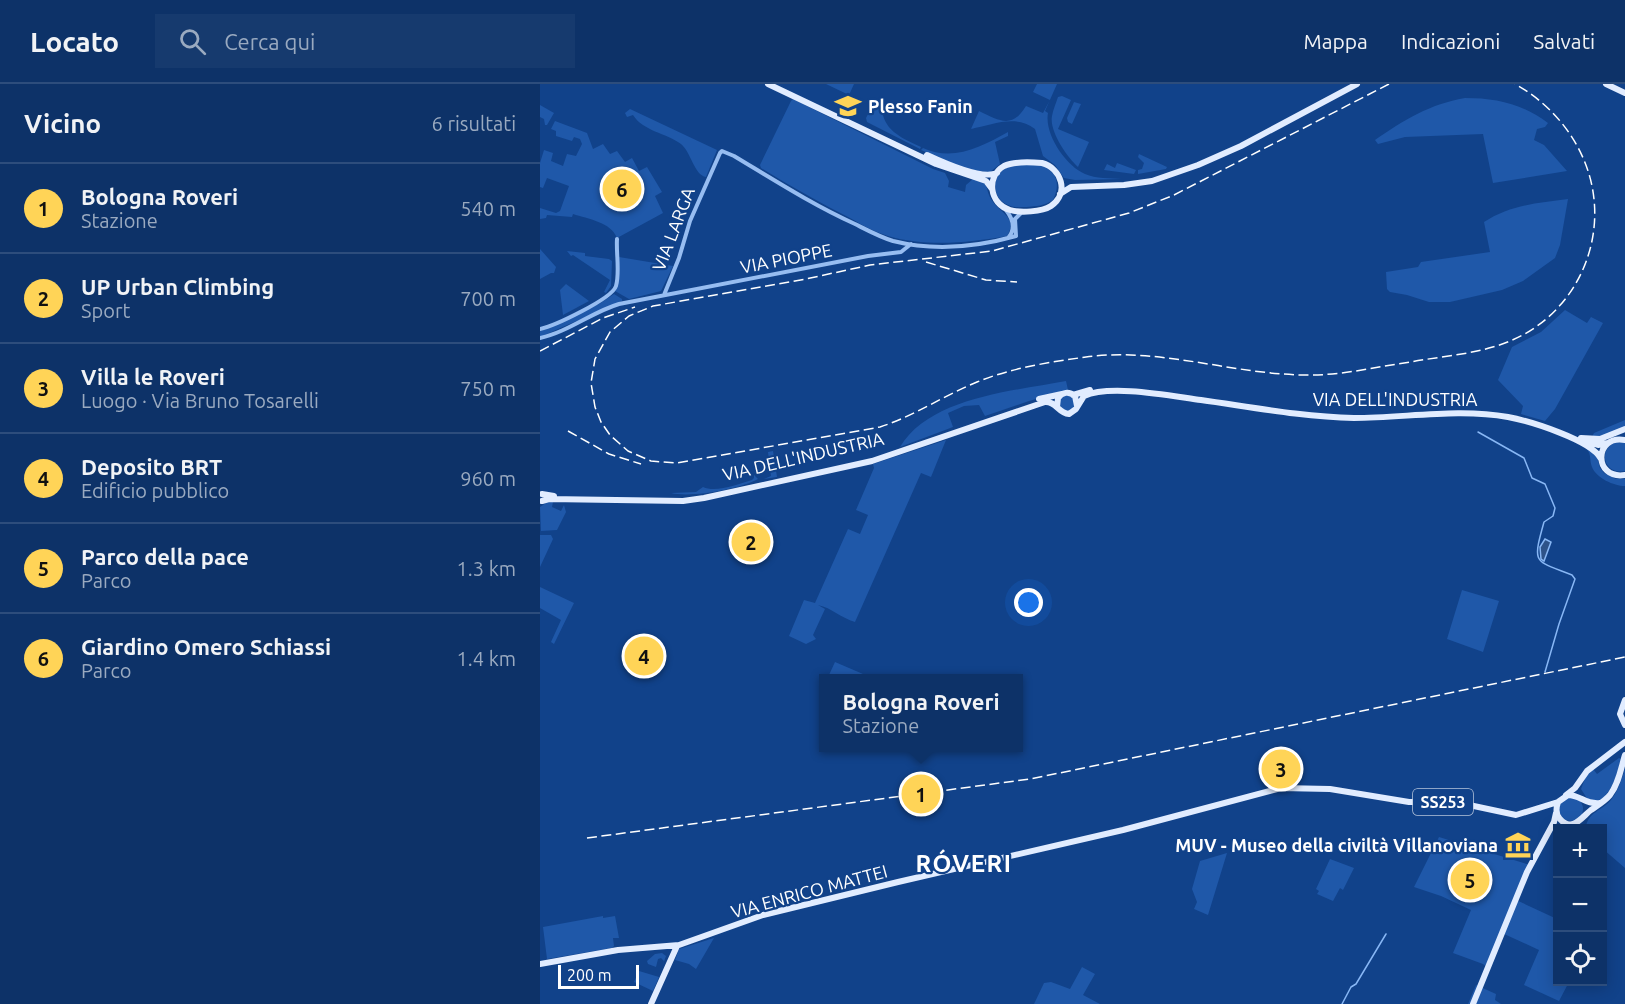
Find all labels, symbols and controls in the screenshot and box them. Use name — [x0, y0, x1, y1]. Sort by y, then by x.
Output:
search box — [155, 14, 575, 68]
icon: search — [176, 25, 209, 58]
text: Locato — [30, 26, 119, 57]
text: Cerca qui — [224, 29, 315, 54]
text: Mappa — [1303, 29, 1368, 53]
text: Indicazioni — [1401, 29, 1500, 53]
text: Salvati — [1533, 29, 1595, 53]
school or university icon: Plesso Fanin — [833, 91, 863, 121]
place label: Plesso Fanin — [868, 96, 973, 116]
text: Vicino — [24, 109, 101, 138]
text: 6 risultati — [432, 112, 516, 135]
pin: 6 — [602, 166, 641, 212]
text: Bologna Roveri — [81, 184, 238, 209]
street label: VIA LARGA — [648, 184, 698, 274]
text: 1 — [38, 197, 49, 220]
text: 540 m — [460, 197, 516, 220]
text: Stazione — [81, 209, 158, 232]
street label: VIA PIOPPE — [739, 239, 833, 277]
text: UP Urban Climbing — [81, 274, 274, 299]
text: 2 — [38, 287, 49, 310]
text: 700 m — [460, 287, 516, 310]
text: Sport — [81, 299, 130, 322]
text: Villa le Roveri — [81, 364, 225, 389]
text: 3 — [38, 377, 49, 400]
text: 750 m — [460, 377, 516, 400]
text: Luogo · Via Bruno Tosarelli — [81, 389, 319, 412]
street label: VIA DELL'INDUSTRIA — [1313, 389, 1478, 409]
street label: VIA DELL'INDUSTRIA — [720, 428, 886, 484]
text: Deposito BRT — [81, 454, 222, 479]
text: 4 — [38, 467, 49, 490]
text: 960 m — [460, 467, 516, 490]
text: Edificio pubblico — [81, 479, 229, 502]
pin: 2 — [732, 520, 770, 564]
text: Parco della pace — [81, 544, 249, 569]
text: 5 — [38, 557, 49, 580]
text: 1.3 km — [457, 557, 516, 580]
text: Parco — [81, 569, 132, 592]
your location — [1014, 588, 1043, 617]
text: Giardino Omero Schiassi — [81, 634, 331, 659]
pin: 4 — [624, 634, 664, 678]
text: 6 — [38, 647, 49, 670]
text: 1.4 km — [457, 647, 516, 670]
text: Parco — [81, 659, 132, 682]
popup — [819, 674, 1023, 752]
text: Bologna Roveri — [842, 689, 1000, 714]
text: Stazione — [842, 714, 919, 737]
pin: 3 — [1262, 746, 1300, 792]
pin: 1 — [902, 772, 940, 816]
road number: SS253 — [1413, 789, 1473, 815]
map controls — [1553, 824, 1607, 986]
button: + — [1553, 824, 1607, 878]
museum icon: MUV - Museo della civiltà Villanoviana — [1503, 830, 1533, 860]
place label: MUV - Museo della civiltà Villanoviana — [1175, 835, 1498, 855]
district label: RÓVERI — [916, 849, 1012, 877]
pin: 5 — [1450, 858, 1490, 902]
street label: VIA ENRICO MATTEI — [729, 860, 889, 922]
button: − — [1553, 878, 1607, 932]
button: locate — [1553, 932, 1607, 986]
scale bar — [558, 962, 639, 990]
text: 200 m — [567, 966, 612, 984]

